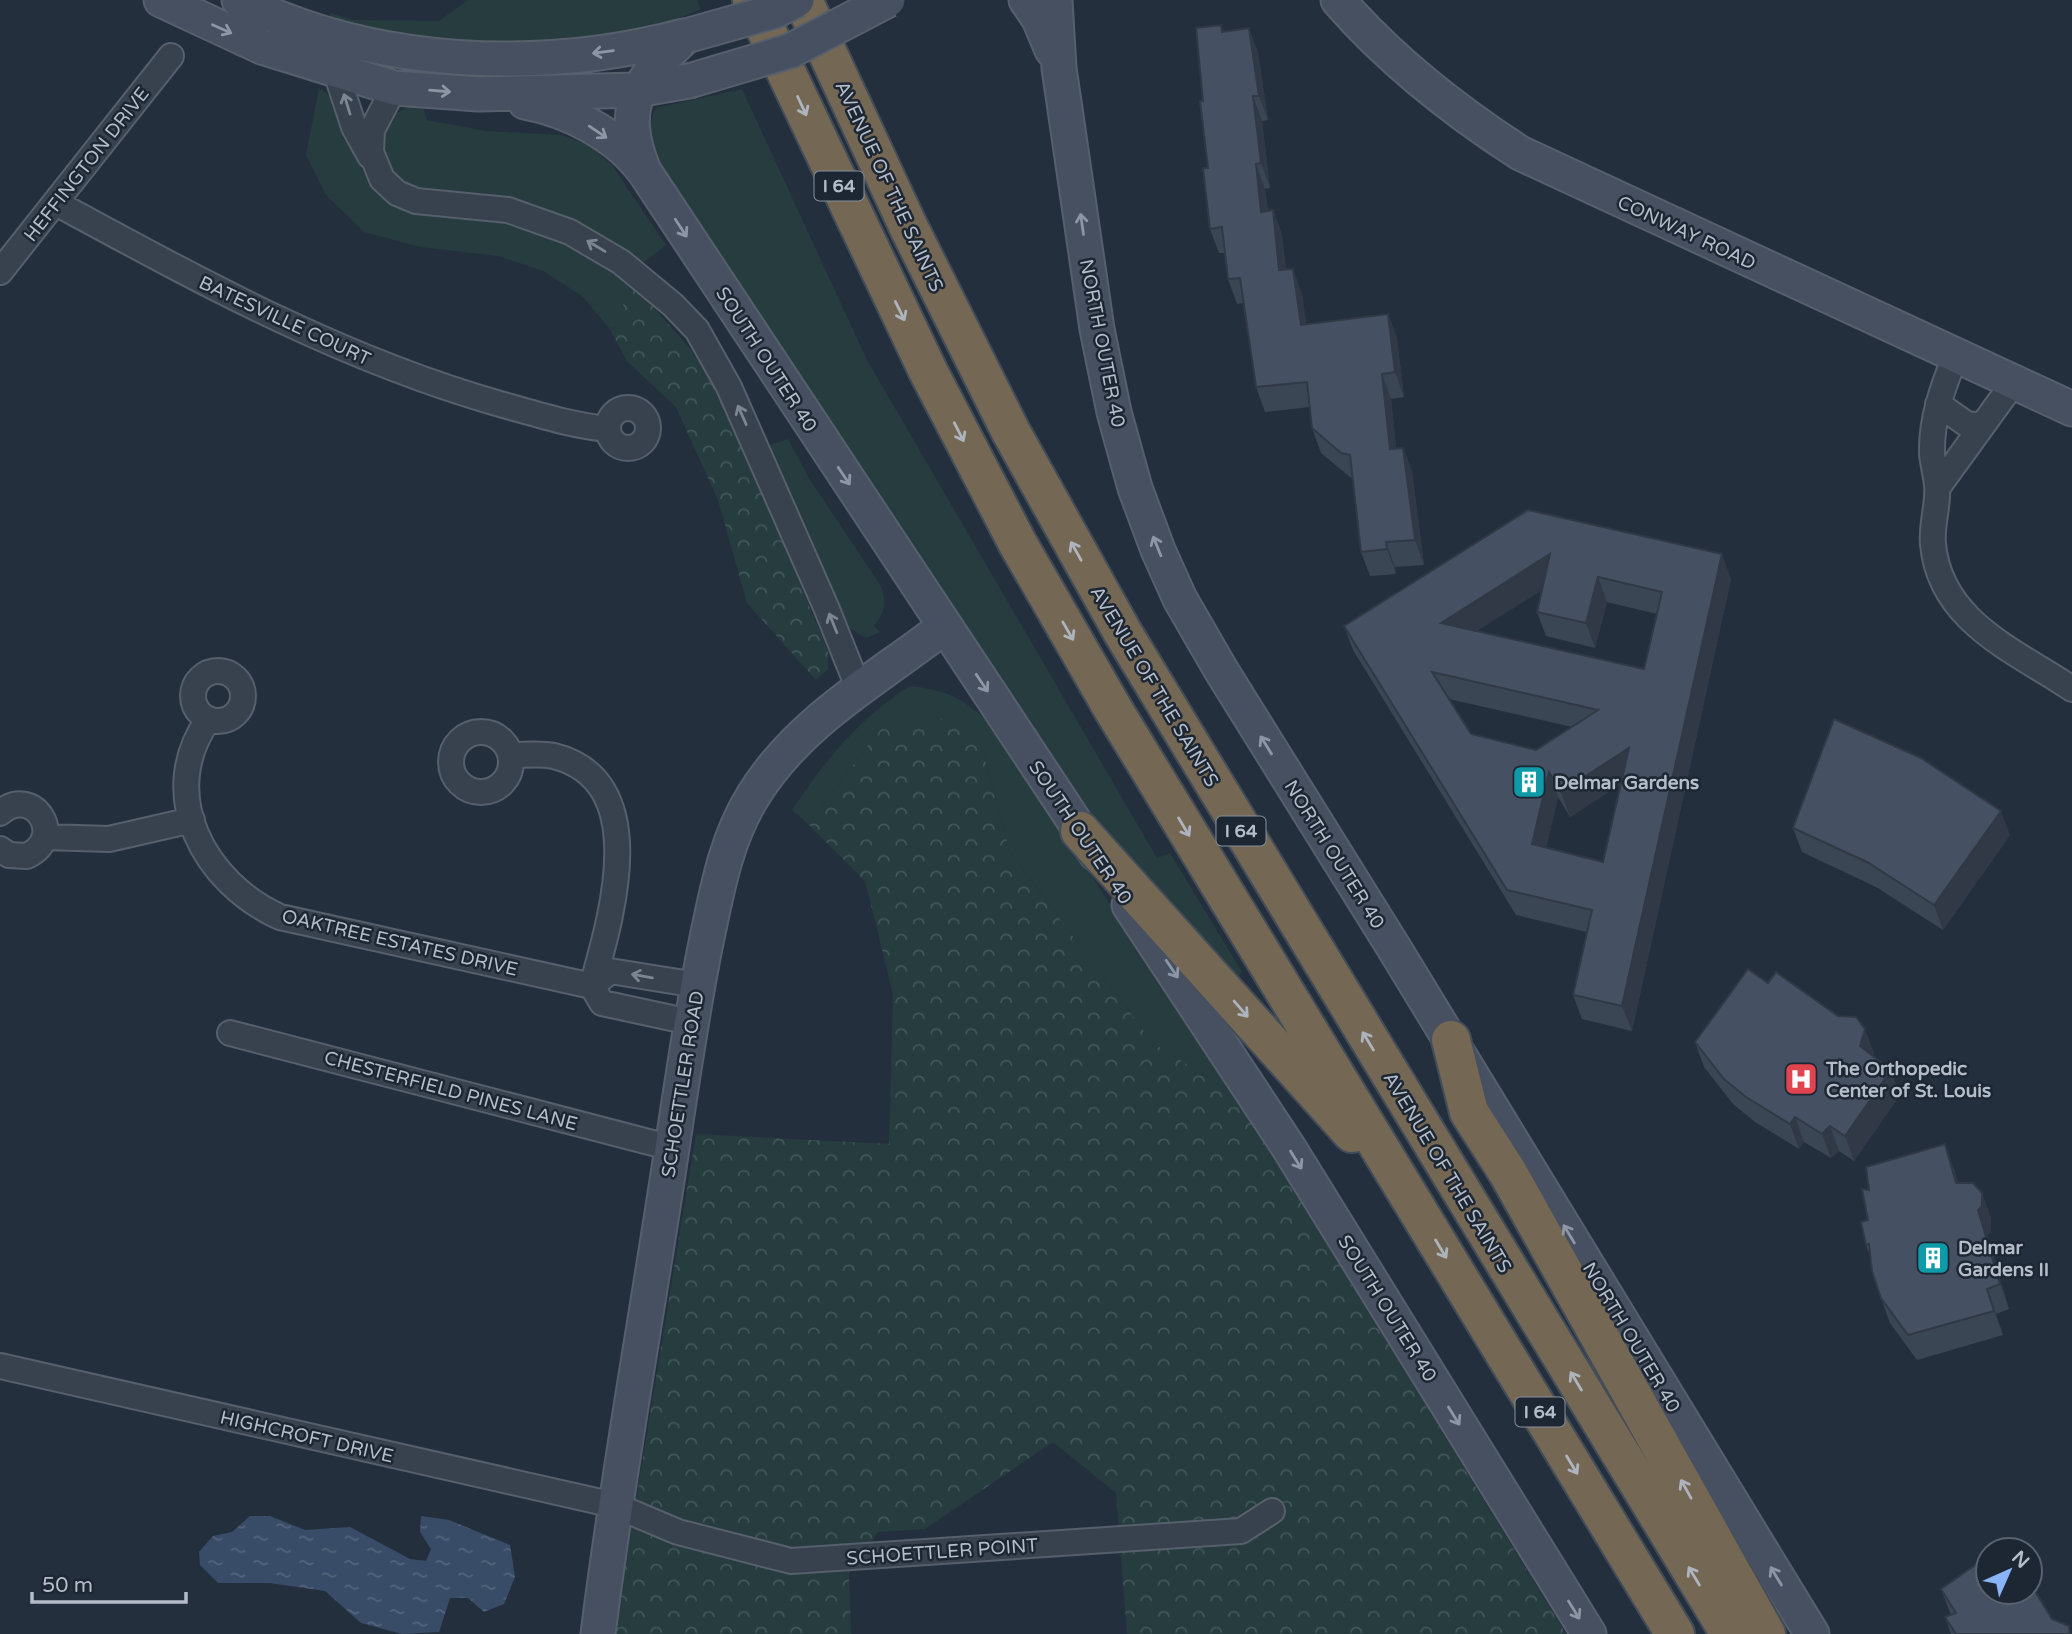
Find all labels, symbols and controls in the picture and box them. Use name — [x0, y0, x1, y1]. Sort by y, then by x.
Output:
one-way arrow — [211, 23, 232, 36]
one-way arrow — [592, 46, 614, 59]
street label: AVENUE OF THE SAINTS — [831, 78, 948, 295]
street label: HEFFINGTON DRIVE — [20, 83, 154, 246]
one-way arrow — [428, 85, 451, 98]
one-way arrow — [340, 93, 353, 115]
one-way arrow — [795, 95, 809, 116]
one-way arrow — [588, 125, 607, 139]
road number: I 64 — [814, 172, 864, 201]
street label: CONWAY ROAD — [1614, 191, 1759, 275]
one-way arrow — [1075, 213, 1088, 236]
one-way arrow — [674, 217, 688, 237]
one-way arrow — [587, 239, 607, 253]
street label: NORTH OUTER 40 — [1075, 257, 1129, 429]
street label: BATESVILLE COURT — [195, 271, 374, 371]
street label: SOUTH OUTER 40 — [711, 283, 821, 436]
one-way arrow — [894, 301, 907, 322]
one-way arrow — [735, 405, 748, 426]
one-way arrow — [953, 421, 967, 442]
one-way arrow — [838, 465, 852, 485]
one-way arrow — [1149, 536, 1162, 557]
one-way arrow — [1069, 541, 1083, 561]
street label: AVENUE OF THE SAINTS — [1085, 582, 1223, 791]
one-way arrow — [825, 613, 838, 635]
one-way arrow — [1061, 621, 1075, 641]
one-way arrow — [975, 673, 989, 693]
one-way arrow — [1259, 735, 1273, 755]
street label: SOUTH OUTER 40 — [1024, 757, 1136, 909]
building icon: Delmar Gardens — [1510, 763, 1548, 801]
place label: Delmar Gardens — [1554, 772, 1699, 794]
street label: NORTH OUTER 40 — [1280, 776, 1389, 933]
one-way arrow — [1178, 816, 1192, 836]
road number: I 64 — [1216, 816, 1266, 846]
street label: OAKTREE ESTATES DRIVE — [280, 905, 520, 981]
one-way arrow — [1165, 959, 1180, 978]
one-way arrow — [631, 969, 654, 982]
street label: SCHOETTLER ROAD — [657, 989, 709, 1179]
one-way arrow — [1232, 1000, 1249, 1017]
one-way arrow — [1361, 1031, 1375, 1051]
street label: CHESTERFIELD PINES LANE — [322, 1047, 580, 1135]
place label: The Orthopedic Center of St. Louis — [1825, 1058, 1991, 1102]
hospital icon: The Orthopedic Center of St. Louis — [1782, 1060, 1820, 1098]
street label: AVENUE OF THE SAINTS — [1378, 1068, 1516, 1277]
one-way arrow — [1290, 1149, 1304, 1169]
one-way arrow — [1562, 1225, 1576, 1245]
street label: SOUTH OUTER 40 — [1333, 1231, 1441, 1386]
place label: Delmar Gardens II — [1958, 1237, 2049, 1281]
one-way arrow — [1435, 1239, 1449, 1259]
building icon: Delmar Gardens II — [1914, 1239, 1952, 1277]
street label: NORTH OUTER 40 — [1578, 1259, 1685, 1416]
one-way arrow — [1569, 1372, 1583, 1392]
road number: I 64 — [1516, 1398, 1564, 1427]
street label: HIGHCROFT DRIVE — [218, 1406, 396, 1468]
one-way arrow — [1447, 1406, 1462, 1425]
one-way arrow — [1565, 1454, 1579, 1474]
one-way arrow — [1678, 1479, 1692, 1499]
street label: SCHOETTLER POINT — [846, 1534, 1039, 1570]
north arrow — [1974, 1536, 2044, 1606]
text: N — [2007, 1547, 2033, 1573]
scale bar — [32, 1560, 186, 1604]
one-way arrow — [1687, 1566, 1701, 1586]
one-way arrow — [1769, 1566, 1783, 1586]
text: 50 m — [42, 1573, 93, 1598]
one-way arrow — [1567, 1599, 1581, 1619]

